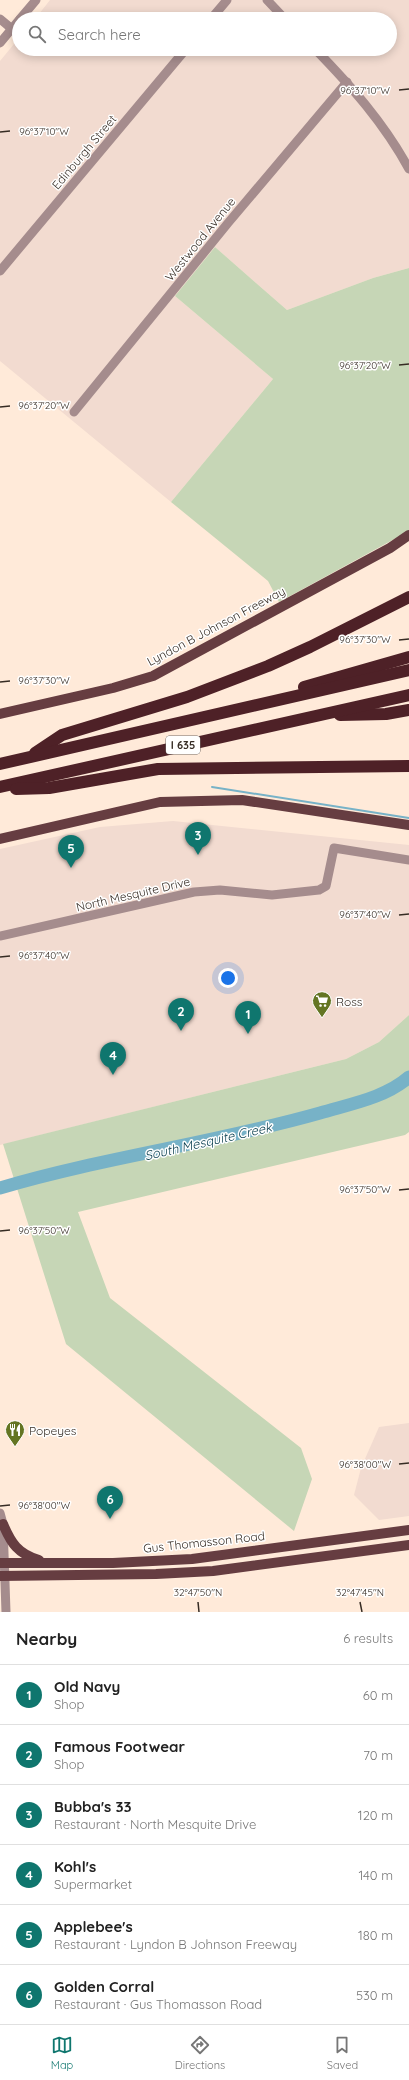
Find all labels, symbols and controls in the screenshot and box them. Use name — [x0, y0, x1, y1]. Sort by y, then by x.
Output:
search box — [12, 12, 397, 56]
icon: search — [26, 23, 48, 45]
text: Search here — [58, 25, 141, 44]
text: 96°37'10"W — [340, 84, 390, 97]
street label: Edinburgh Street — [49, 112, 119, 192]
text: 96°37'10"W — [19, 125, 69, 138]
street label: Westwood Avenue — [162, 194, 239, 284]
text: 96°37'20"W — [339, 359, 391, 372]
text: 96°37'20"W — [18, 399, 70, 412]
street label: Lyndon B Johnson Freeway — [144, 583, 288, 669]
text: 96°37'30"W — [339, 633, 391, 646]
text: 96°37'30"W — [18, 674, 70, 687]
road number: I 635 — [166, 736, 200, 754]
pin: 3 — [185, 822, 211, 855]
pin: 5 — [58, 835, 84, 868]
street label: North Mesquite Drive — [74, 874, 192, 914]
text: 96°37'40"W — [339, 908, 391, 921]
text: 96°37'40"W — [18, 949, 70, 962]
your location — [218, 968, 238, 988]
supermarket icon: Ross — [311, 990, 333, 1018]
place label: Ross — [336, 994, 363, 1009]
pin: 2 — [168, 998, 194, 1031]
pin: 1 — [235, 1001, 261, 1034]
pin: 4 — [100, 1042, 126, 1075]
water label: South Mesquite Creek — [143, 1118, 274, 1163]
text: 96°37'50"W — [339, 1183, 391, 1196]
text: 96°37'50"W — [18, 1224, 70, 1237]
restaurant icon: Popeyes — [4, 1419, 26, 1447]
place label: Popeyes — [29, 1423, 77, 1438]
text: 96°38'00"W — [339, 1458, 391, 1471]
pin: 6 — [97, 1486, 123, 1519]
text: 96°38'00"W — [18, 1499, 70, 1512]
street label: Gus Thomasson Road — [143, 1528, 265, 1556]
text: 32°47'50"N — [174, 1586, 222, 1599]
text: 32°47'45"N — [336, 1586, 384, 1599]
text: Nearby — [16, 1628, 77, 1649]
text: 6 results — [343, 1630, 393, 1646]
text: Old Navy — [54, 1677, 120, 1696]
text: 1 — [26, 1687, 32, 1703]
text: 60 m — [363, 1687, 393, 1703]
text: Shop — [54, 1696, 84, 1712]
text: Famous Footwear — [54, 1737, 185, 1756]
text: 2 — [25, 1747, 33, 1763]
text: 70 m — [363, 1747, 393, 1763]
text: Shop — [54, 1756, 84, 1772]
text: Bubba's 33 — [54, 1797, 132, 1816]
text: 3 — [26, 1807, 32, 1823]
text: 120 m — [358, 1807, 393, 1823]
text: Restaurant · North Mesquite Drive — [54, 1816, 256, 1832]
text: Kohl's — [54, 1857, 96, 1876]
text: 4 — [25, 1867, 33, 1883]
text: 140 m — [358, 1867, 393, 1883]
text: Supermarket — [54, 1876, 132, 1892]
text: Applebee's — [54, 1917, 133, 1936]
text: 5 — [25, 1927, 33, 1943]
text: 180 m — [358, 1927, 393, 1943]
text: Restaurant · Lyndon B Johnson Freeway — [54, 1936, 297, 1952]
text: Golden Corral — [54, 1977, 154, 1996]
text: 6 — [25, 1987, 33, 2003]
text: 530 m — [356, 1987, 393, 2003]
text: Restaurant · Gus Thomasson Road — [54, 1996, 262, 2012]
tab: Map — [51, 2034, 73, 2072]
tab: Directions — [175, 2034, 225, 2072]
tab: Saved — [327, 2034, 358, 2072]

